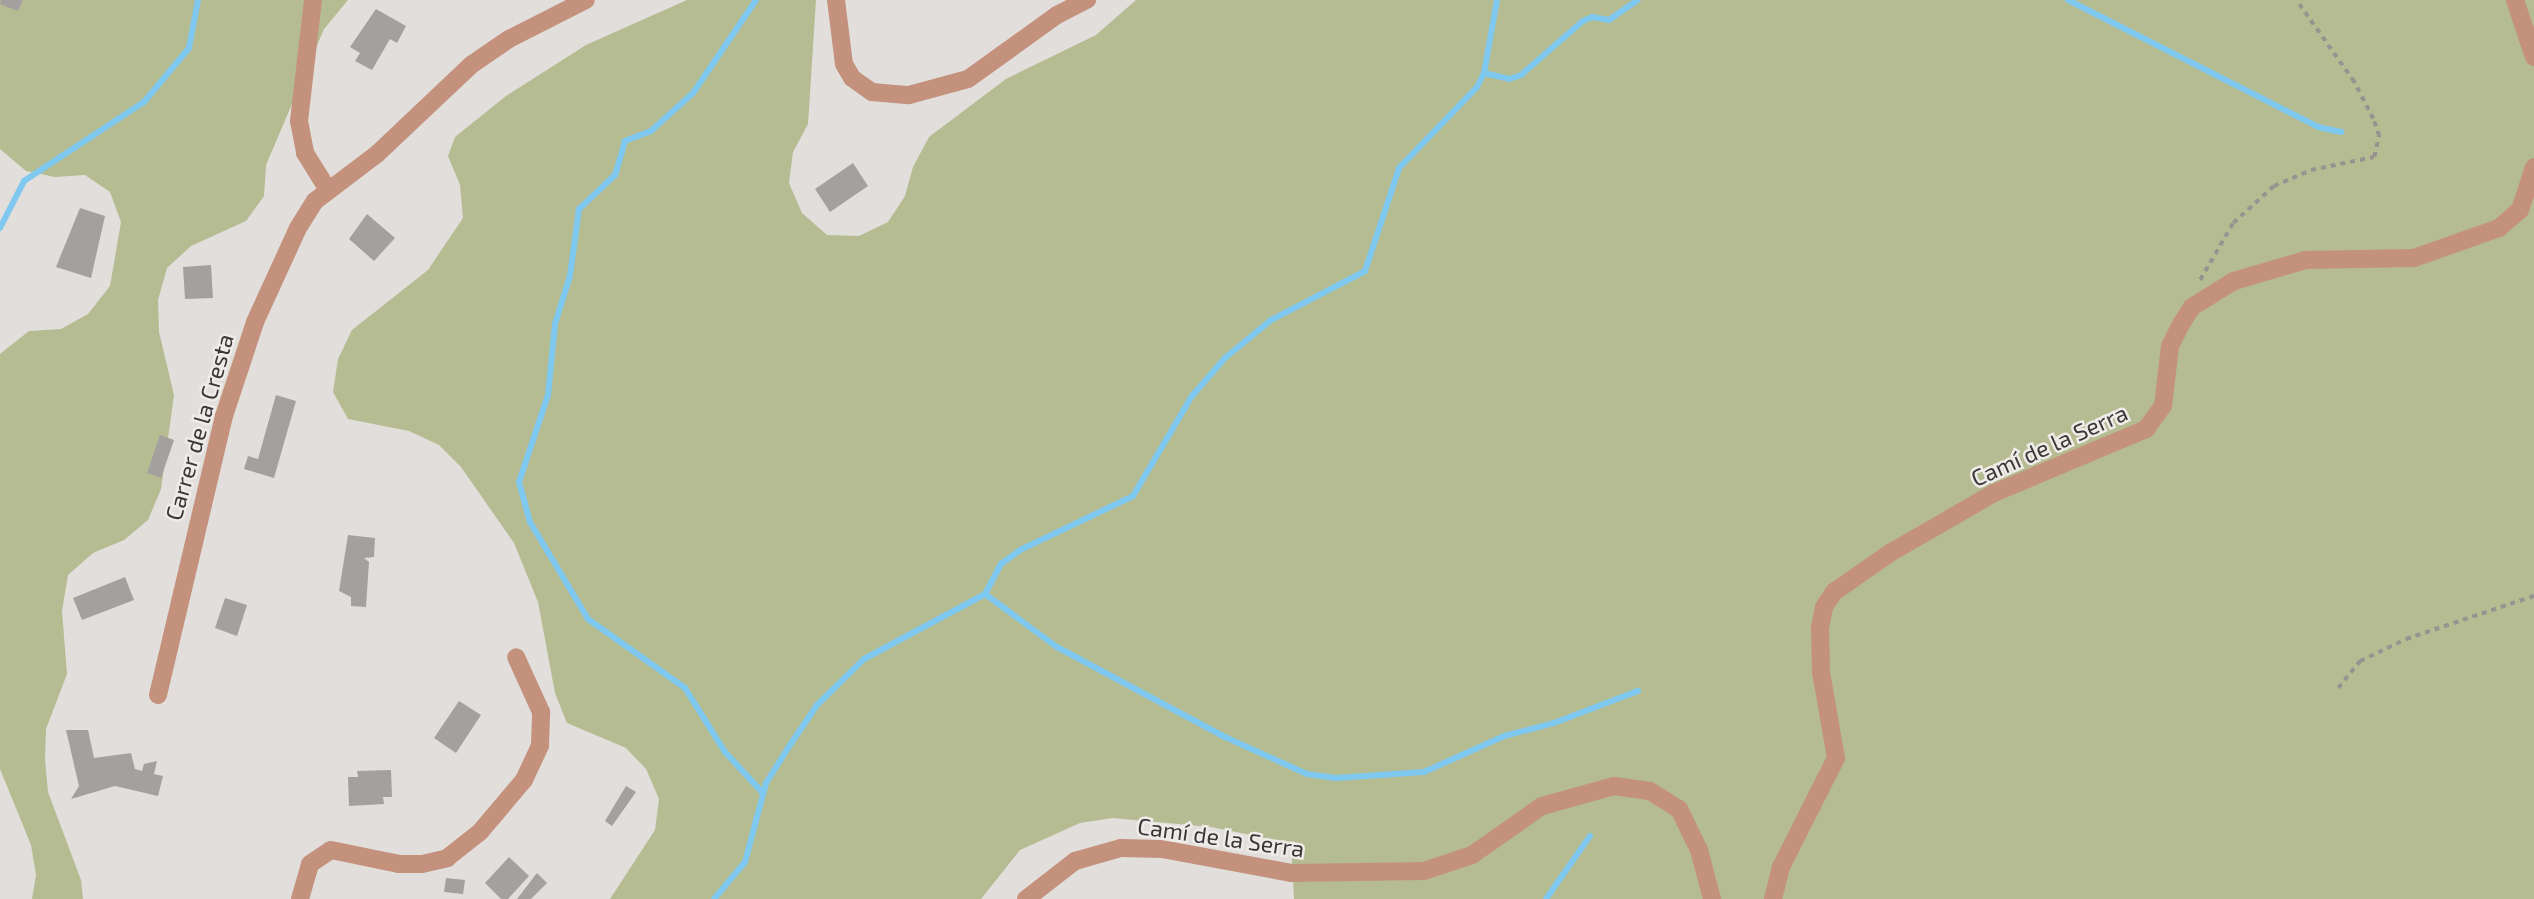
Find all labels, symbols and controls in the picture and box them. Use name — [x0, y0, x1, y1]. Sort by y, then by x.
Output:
street label: Carrer de la Cresta — [159, 330, 239, 524]
street label: Camí de la Serra — [1967, 398, 2131, 492]
street label: Camí de la Serra — [1136, 812, 1306, 862]

